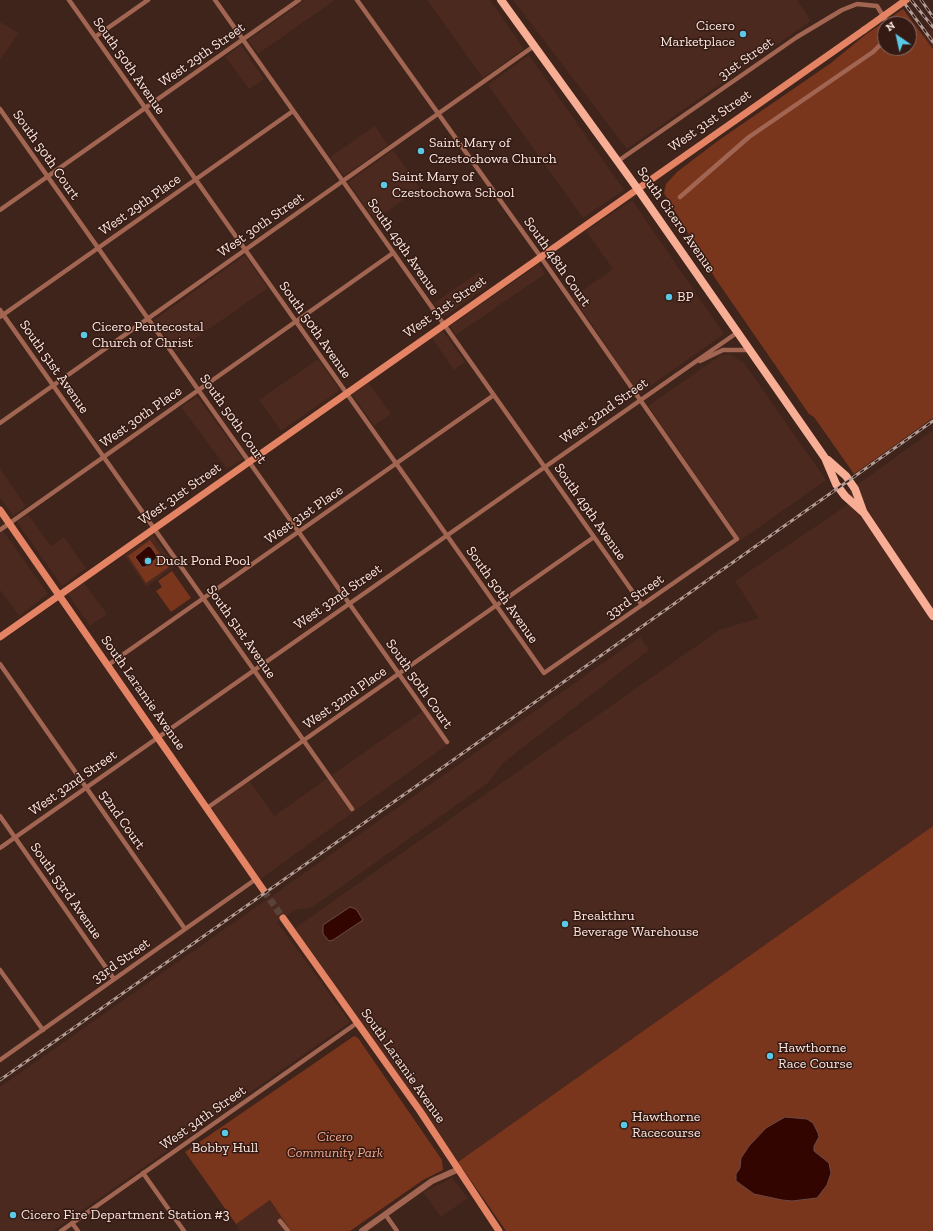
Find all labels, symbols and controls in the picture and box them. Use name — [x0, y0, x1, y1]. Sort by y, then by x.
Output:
street label: South 50th Avenue — [89, 14, 169, 118]
north arrow — [877, 16, 917, 56]
place label: Cicero Marketplace — [660, 18, 735, 50]
street label: West 29th Street — [156, 19, 248, 91]
text: N — [883, 19, 898, 34]
marker: Cicero Marketplace — [738, 29, 748, 39]
street label: 31st Street — [715, 34, 777, 84]
street label: West 31st Street — [665, 86, 755, 156]
street label: South 50th Court — [9, 107, 83, 203]
place label: Saint Mary of Czestochowa Church — [429, 135, 557, 168]
marker: Saint Mary of Czestochowa Church — [416, 146, 426, 156]
street label: South Cicero Avenue — [633, 164, 719, 276]
place label: Saint Mary of Czestochowa School — [392, 169, 514, 202]
street label: West 29th Place — [96, 171, 184, 239]
marker: Saint Mary of Czestochowa School — [379, 180, 389, 190]
street label: West 30th Street — [215, 189, 307, 261]
street label: South 49th Avenue — [363, 195, 443, 299]
street label: South 48th Court — [520, 214, 594, 310]
street label: West 31st Street — [400, 272, 490, 342]
street label: South 50th Avenue — [275, 278, 355, 382]
place label: BP — [677, 289, 693, 305]
marker: BP — [664, 292, 674, 302]
street label: South 51st Avenue — [16, 317, 92, 417]
place label: Cicero Pentecostal Church of Christ — [92, 319, 204, 352]
marker: Cicero Pentecostal Church of Christ — [79, 330, 89, 340]
street label: South 50th Court — [196, 371, 270, 467]
street label: West 32nd Street — [557, 374, 651, 448]
street label: West 30th Place — [97, 383, 185, 451]
street label: West 31st Street — [135, 459, 225, 529]
street label: South 49th Avenue — [550, 460, 630, 564]
street label: West 31st Place — [262, 482, 346, 548]
street label: South 50th Avenue — [462, 543, 542, 647]
place label: Duck Pond Pool — [156, 553, 250, 569]
marker: Duck Pond Pool — [143, 556, 153, 566]
street label: West 32nd Street — [291, 560, 385, 634]
street label: 33rd Street — [603, 571, 667, 623]
street label: South 51st Avenue — [203, 582, 279, 682]
street label: South Laramie Avenue — [97, 633, 189, 753]
street label: South 50th Court — [382, 636, 456, 732]
street label: West 32nd Place — [300, 663, 390, 733]
street label: West 32nd Street — [26, 746, 120, 820]
street label: 52nd Court — [95, 787, 149, 853]
street label: South 53rd Avenue — [26, 840, 106, 942]
place label: Breakthru Beverage Warehouse — [573, 908, 699, 940]
marker: Breakthru Beverage Warehouse — [560, 919, 570, 929]
street label: 33rd Street — [89, 935, 153, 987]
street label: South Laramie Avenue — [357, 1006, 449, 1126]
place label: Hawthorne Race Course — [778, 1040, 852, 1072]
marker: Hawthorne Race Course — [765, 1051, 775, 1061]
street label: West 34th Street — [157, 1082, 249, 1154]
place label: Hawthorne Racecourse — [632, 1109, 701, 1142]
marker: Hawthorne Racecourse — [619, 1120, 629, 1130]
marker: Bobby Hull — [220, 1128, 230, 1138]
park label: Cicero Community Park — [287, 1129, 383, 1162]
place label: Bobby Hull — [192, 1140, 258, 1156]
place label: Cicero Fire Department Station #3 — [21, 1207, 230, 1223]
marker: Cicero Fire Department Station #3 — [8, 1210, 18, 1220]

